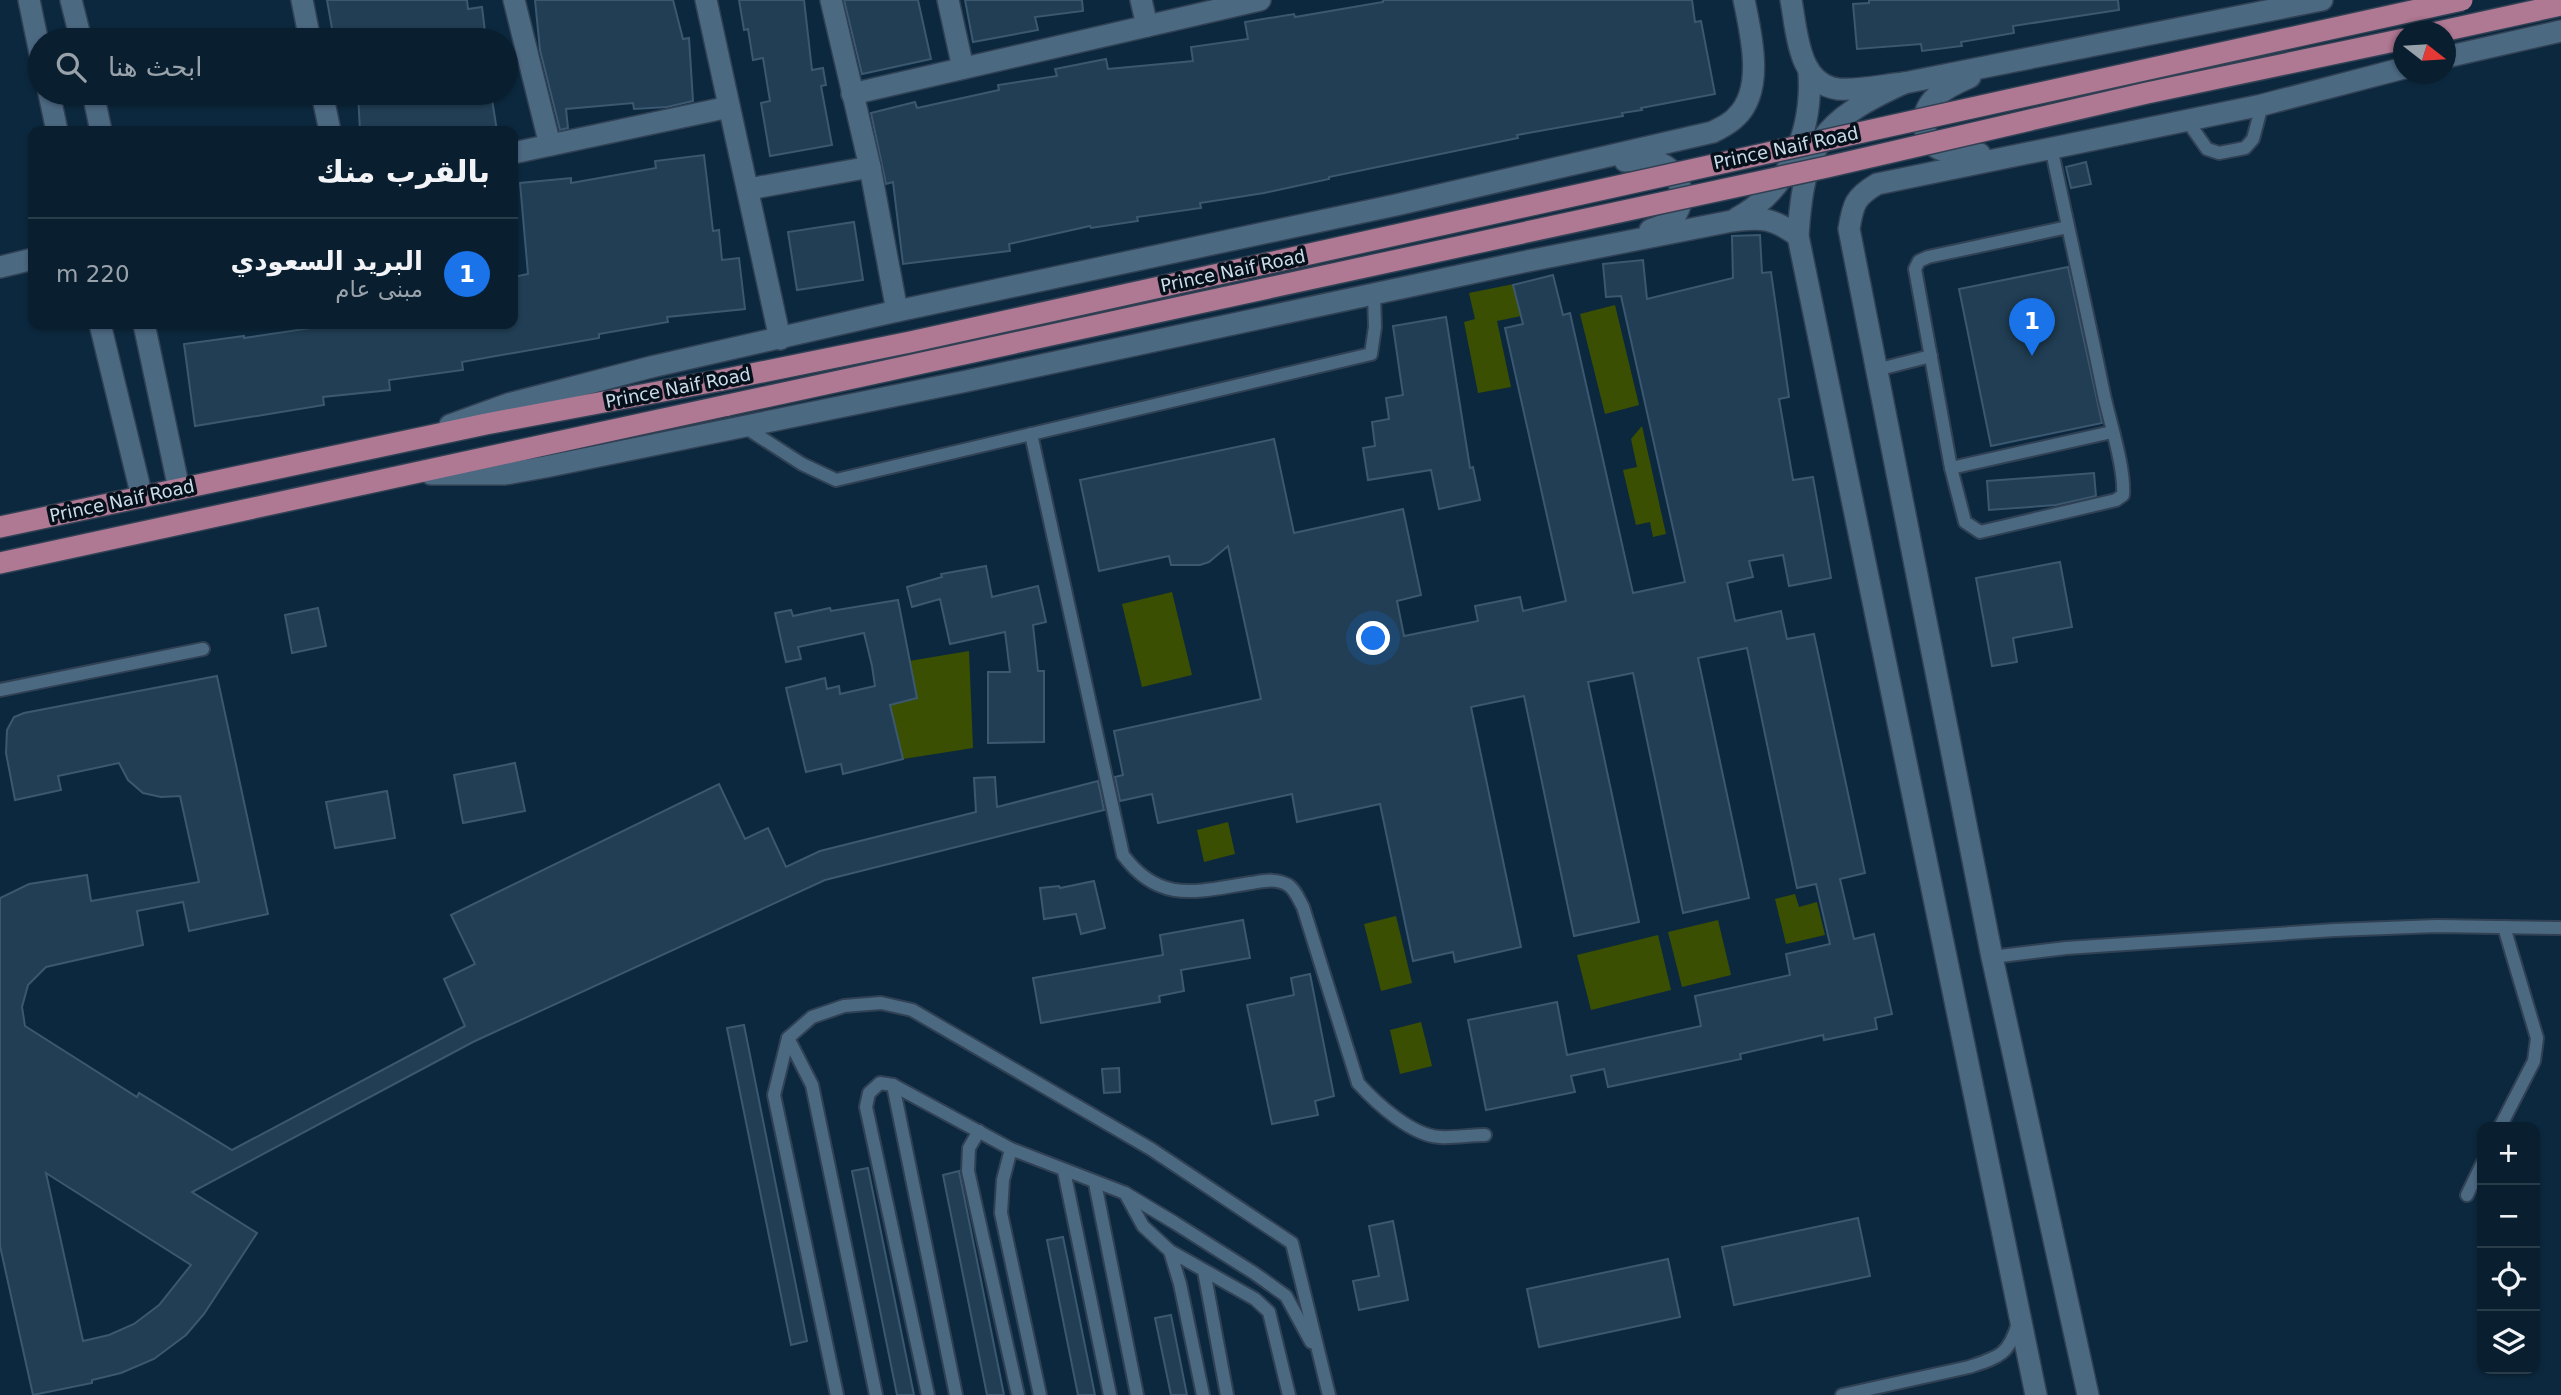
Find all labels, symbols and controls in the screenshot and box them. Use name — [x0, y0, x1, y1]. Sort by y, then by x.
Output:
north arrow — [2393, 21, 2456, 84]
search box — [28, 28, 518, 105]
icon: search — [52, 48, 90, 86]
text: ابحث هنا — [108, 52, 203, 82]
street label: Prince Naif Road — [1711, 122, 1860, 173]
text: بالقرب منك — [317, 154, 490, 189]
street label: Prince Naif Road — [1158, 245, 1307, 296]
text: البريد السعودي — [230, 246, 423, 276]
text: 220 m — [56, 261, 130, 287]
text: 1 — [459, 261, 475, 287]
text: مبنى عام — [335, 276, 423, 302]
pin: 1 — [2009, 298, 2055, 356]
street label: Prince Naif Road — [603, 363, 752, 412]
street label: Prince Naif Road — [47, 475, 196, 526]
your location — [1356, 621, 1390, 655]
map controls — [2477, 1122, 2540, 1374]
button: + — [2477, 1122, 2540, 1185]
button: − — [2477, 1185, 2540, 1248]
button: locate — [2477, 1248, 2540, 1311]
button: layers — [2477, 1311, 2540, 1374]

